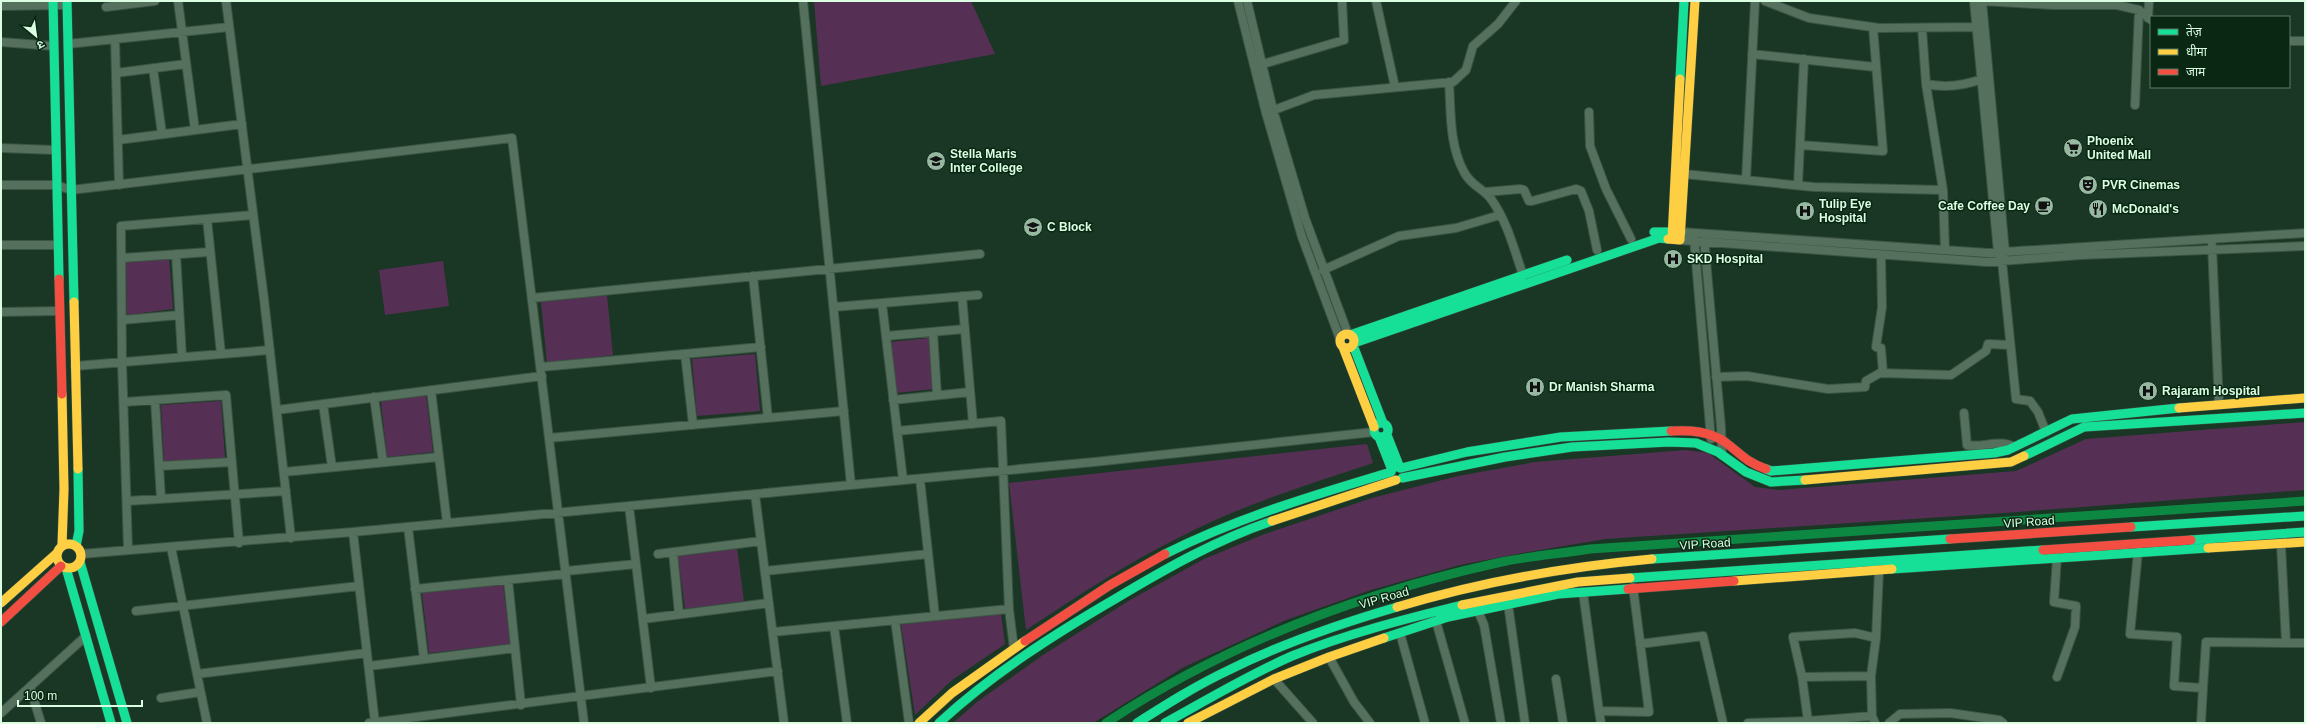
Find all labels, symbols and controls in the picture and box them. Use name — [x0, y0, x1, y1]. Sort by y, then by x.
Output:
north arrow — [16, 16, 56, 56]
legend — [2150, 16, 2290, 88]
text: तेज़ — [2186, 24, 2203, 39]
text: उ — [35, 38, 47, 52]
text: धीमा — [2186, 44, 2208, 59]
text: जाम — [2186, 65, 2206, 79]
place label: Phoenix United Mall — [2087, 134, 2151, 162]
supermarket icon: Phoenix United Mall — [2062, 137, 2084, 159]
place label: Stella Maris Inter College — [950, 147, 1023, 175]
school or university icon: Stella Maris Inter College — [925, 150, 947, 172]
theatre icon: PVR Cinemas — [2077, 174, 2099, 196]
place label: PVR Cinemas — [2102, 178, 2180, 192]
cafe icon: Cafe Coffee Day — [2033, 195, 2055, 217]
place label: Tulip Eye Hospital — [1819, 197, 1872, 225]
restaurant icon: McDonald's — [2087, 198, 2109, 220]
place label: Cafe Coffee Day — [1938, 199, 2030, 213]
hospital icon: Tulip Eye Hospital — [1794, 200, 1816, 222]
place label: McDonald's — [2112, 202, 2179, 216]
school or university icon: C Block — [1022, 216, 1044, 238]
place label: C Block — [1047, 220, 1092, 234]
hospital icon: SKD Hospital — [1662, 248, 1684, 270]
place label: SKD Hospital — [1687, 252, 1763, 266]
hospital icon: Dr Manish Sharma — [1524, 376, 1546, 398]
place label: Dr Manish Sharma — [1549, 380, 1655, 394]
hospital icon: Rajaram Hospital — [2137, 380, 2159, 402]
place label: Rajaram Hospital — [2162, 384, 2260, 398]
street label: VIP Road — [2003, 513, 2055, 531]
street label: VIP Road — [1679, 535, 1731, 553]
street label: VIP Road — [1357, 584, 1411, 612]
scale bar — [18, 682, 142, 708]
text: 100 m — [24, 689, 57, 703]

